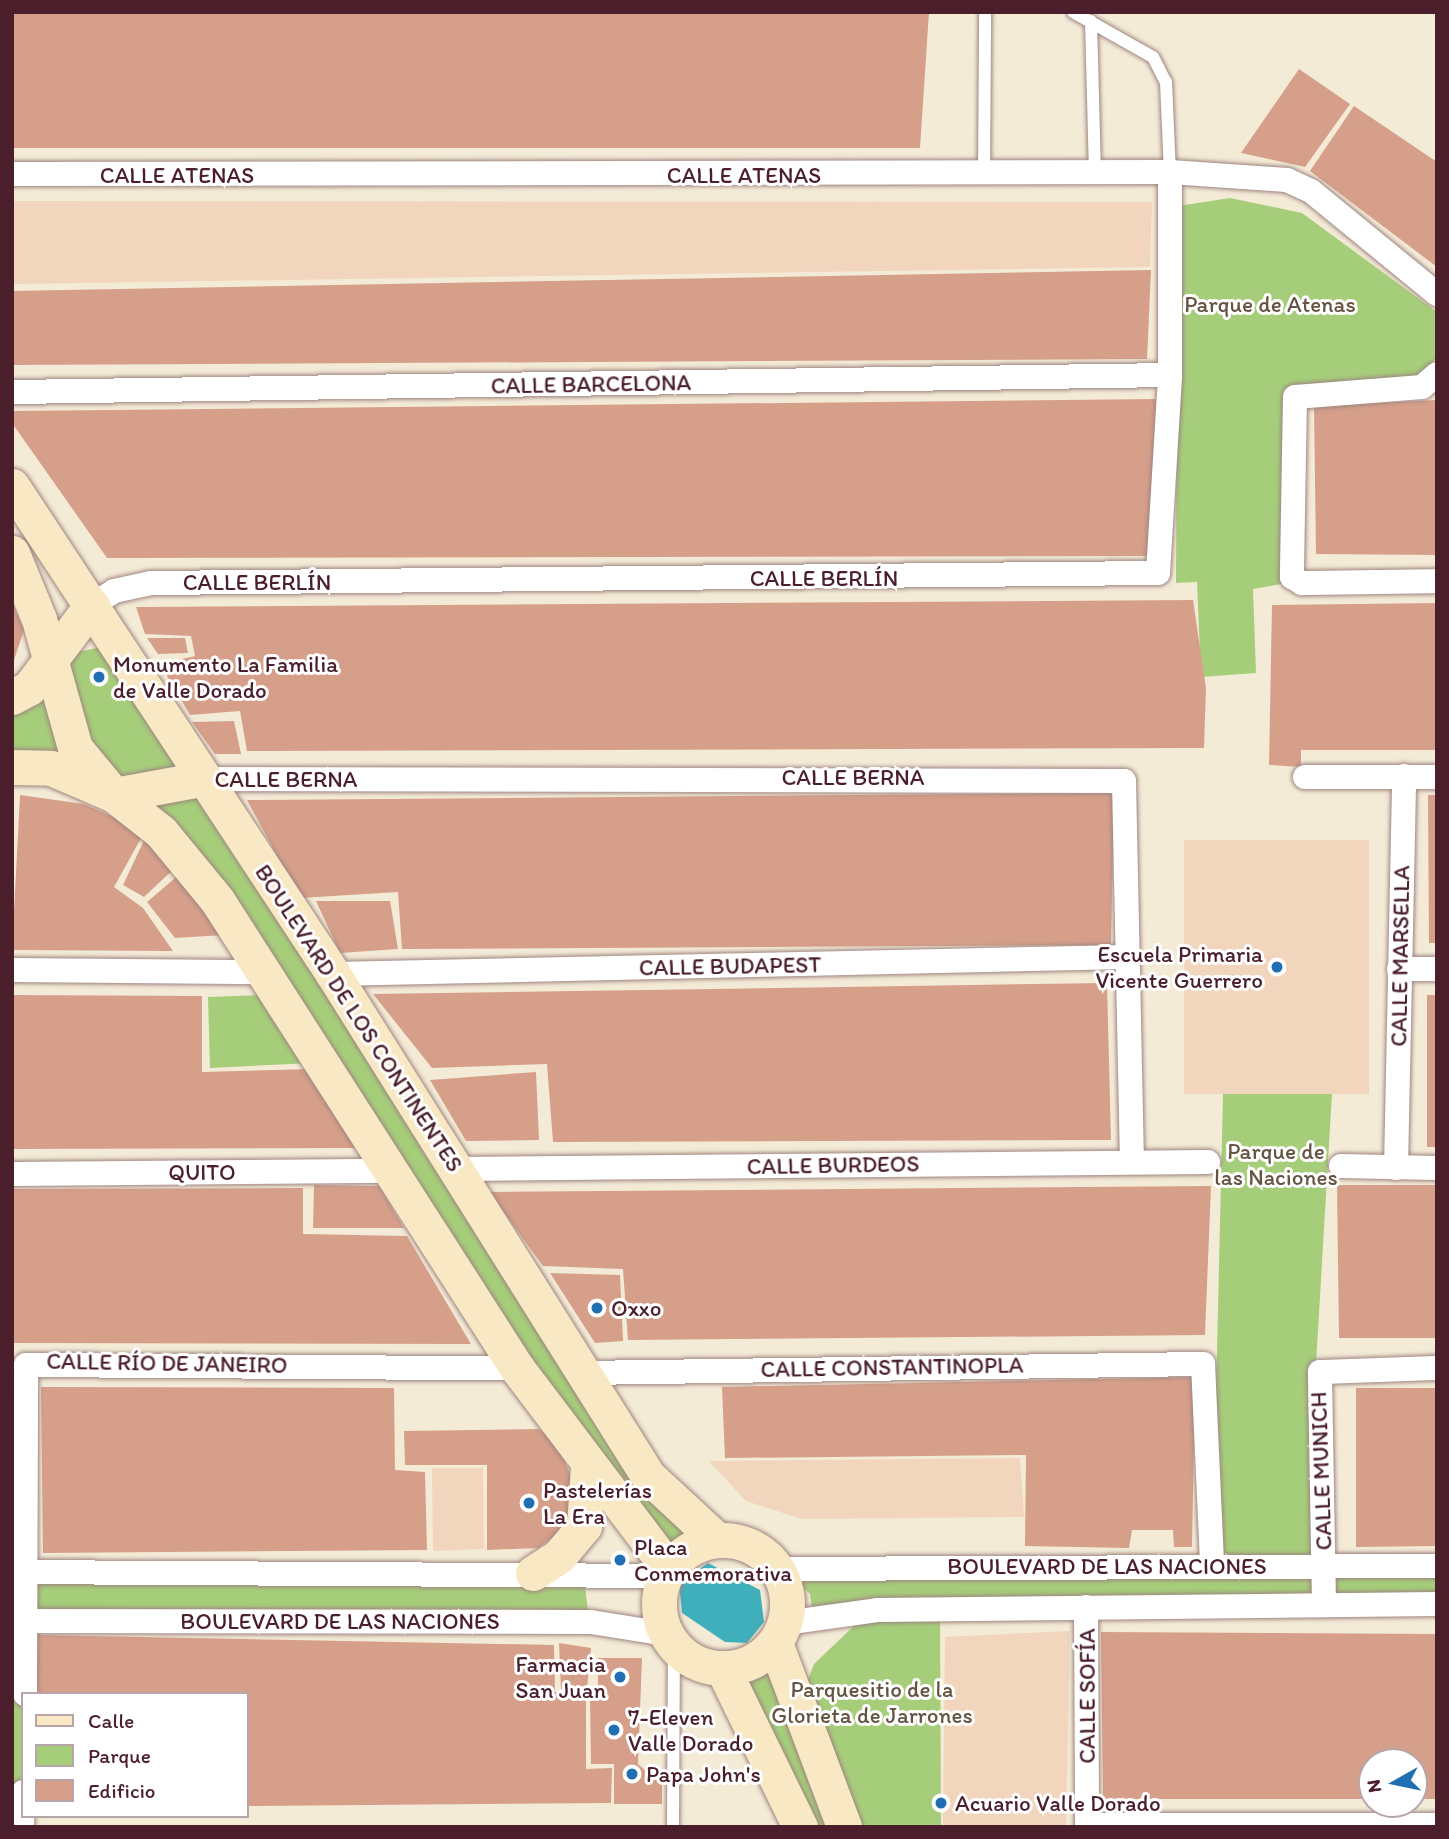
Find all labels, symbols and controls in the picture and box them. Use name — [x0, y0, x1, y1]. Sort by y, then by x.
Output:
street label: CALLE ATENAS — [100, 161, 254, 189]
street label: CALLE ATENAS — [667, 161, 821, 189]
park label: Parque de Atenas — [1184, 290, 1356, 318]
street label: CALLE BARCELONA — [490, 368, 692, 400]
street label: CALLE BERLÍN — [750, 564, 898, 592]
street label: CALLE BERLÍN — [183, 568, 331, 596]
place label: Monumento La Familia de Valle Dorado — [113, 650, 338, 704]
marker: Monumento La Familia de Valle Dorado — [91, 669, 107, 685]
street label: CALLE BERNA — [782, 763, 924, 791]
street label: CALLE BERNA — [215, 765, 357, 793]
street label: BOULEVARD DE LOS CONTINENTES — [249, 859, 469, 1177]
street label: CALLE MARSELLA — [1385, 865, 1415, 1047]
place label: Escuela Primaria Vicente Guerrero — [1095, 940, 1263, 994]
street label: CALLE BUDAPEST — [639, 951, 821, 981]
marker: Escuela Primaria Vicente Guerrero — [1269, 959, 1285, 975]
park label: Parque de las Naciones — [1214, 1137, 1338, 1191]
street label: CALLE BURDEOS — [746, 1150, 920, 1180]
street label: QUITO — [168, 1158, 236, 1186]
place label: Oxxo — [611, 1294, 661, 1322]
marker: Oxxo — [589, 1300, 605, 1316]
street label: CALLE RÍO DE JANEIRO — [46, 1347, 288, 1379]
street label: CALLE CONSTANTINOPLA — [758, 1351, 1026, 1383]
street label: CALLE MUNICH — [1304, 1392, 1338, 1550]
place label: Pastelerías La Era — [543, 1476, 652, 1530]
marker: Pastelerías La Era — [521, 1495, 537, 1511]
place label: Placa Conmemorativa — [634, 1533, 792, 1587]
marker: Placa Conmemorativa — [612, 1552, 628, 1568]
street label: BOULEVARD DE LAS NACIONES — [947, 1552, 1267, 1580]
street label: BOULEVARD DE LAS NACIONES — [180, 1607, 500, 1635]
street label: CALLE SOFÍA — [1073, 1628, 1101, 1764]
place label: Farmacia San Juan — [515, 1650, 606, 1704]
marker: Farmacia San Juan — [612, 1669, 628, 1685]
park label: Parquesitio de la Glorieta de Jarrones — [772, 1675, 972, 1729]
legend — [21, 1692, 248, 1818]
place label: 7-Eleven Valle Dorado — [628, 1703, 753, 1757]
text: Calle — [88, 1708, 134, 1733]
marker: 7-Eleven Valle Dorado — [606, 1722, 622, 1738]
text: Parque — [88, 1743, 151, 1768]
north arrow — [1358, 1748, 1428, 1818]
place label: Papa John's — [646, 1760, 761, 1788]
marker: Papa John's — [624, 1766, 640, 1782]
text: Edificio — [88, 1778, 156, 1803]
text: N — [1361, 1778, 1386, 1794]
place label: Acuario Valle Dorado — [955, 1789, 1161, 1817]
marker: Acuario Valle Dorado — [933, 1795, 949, 1811]

